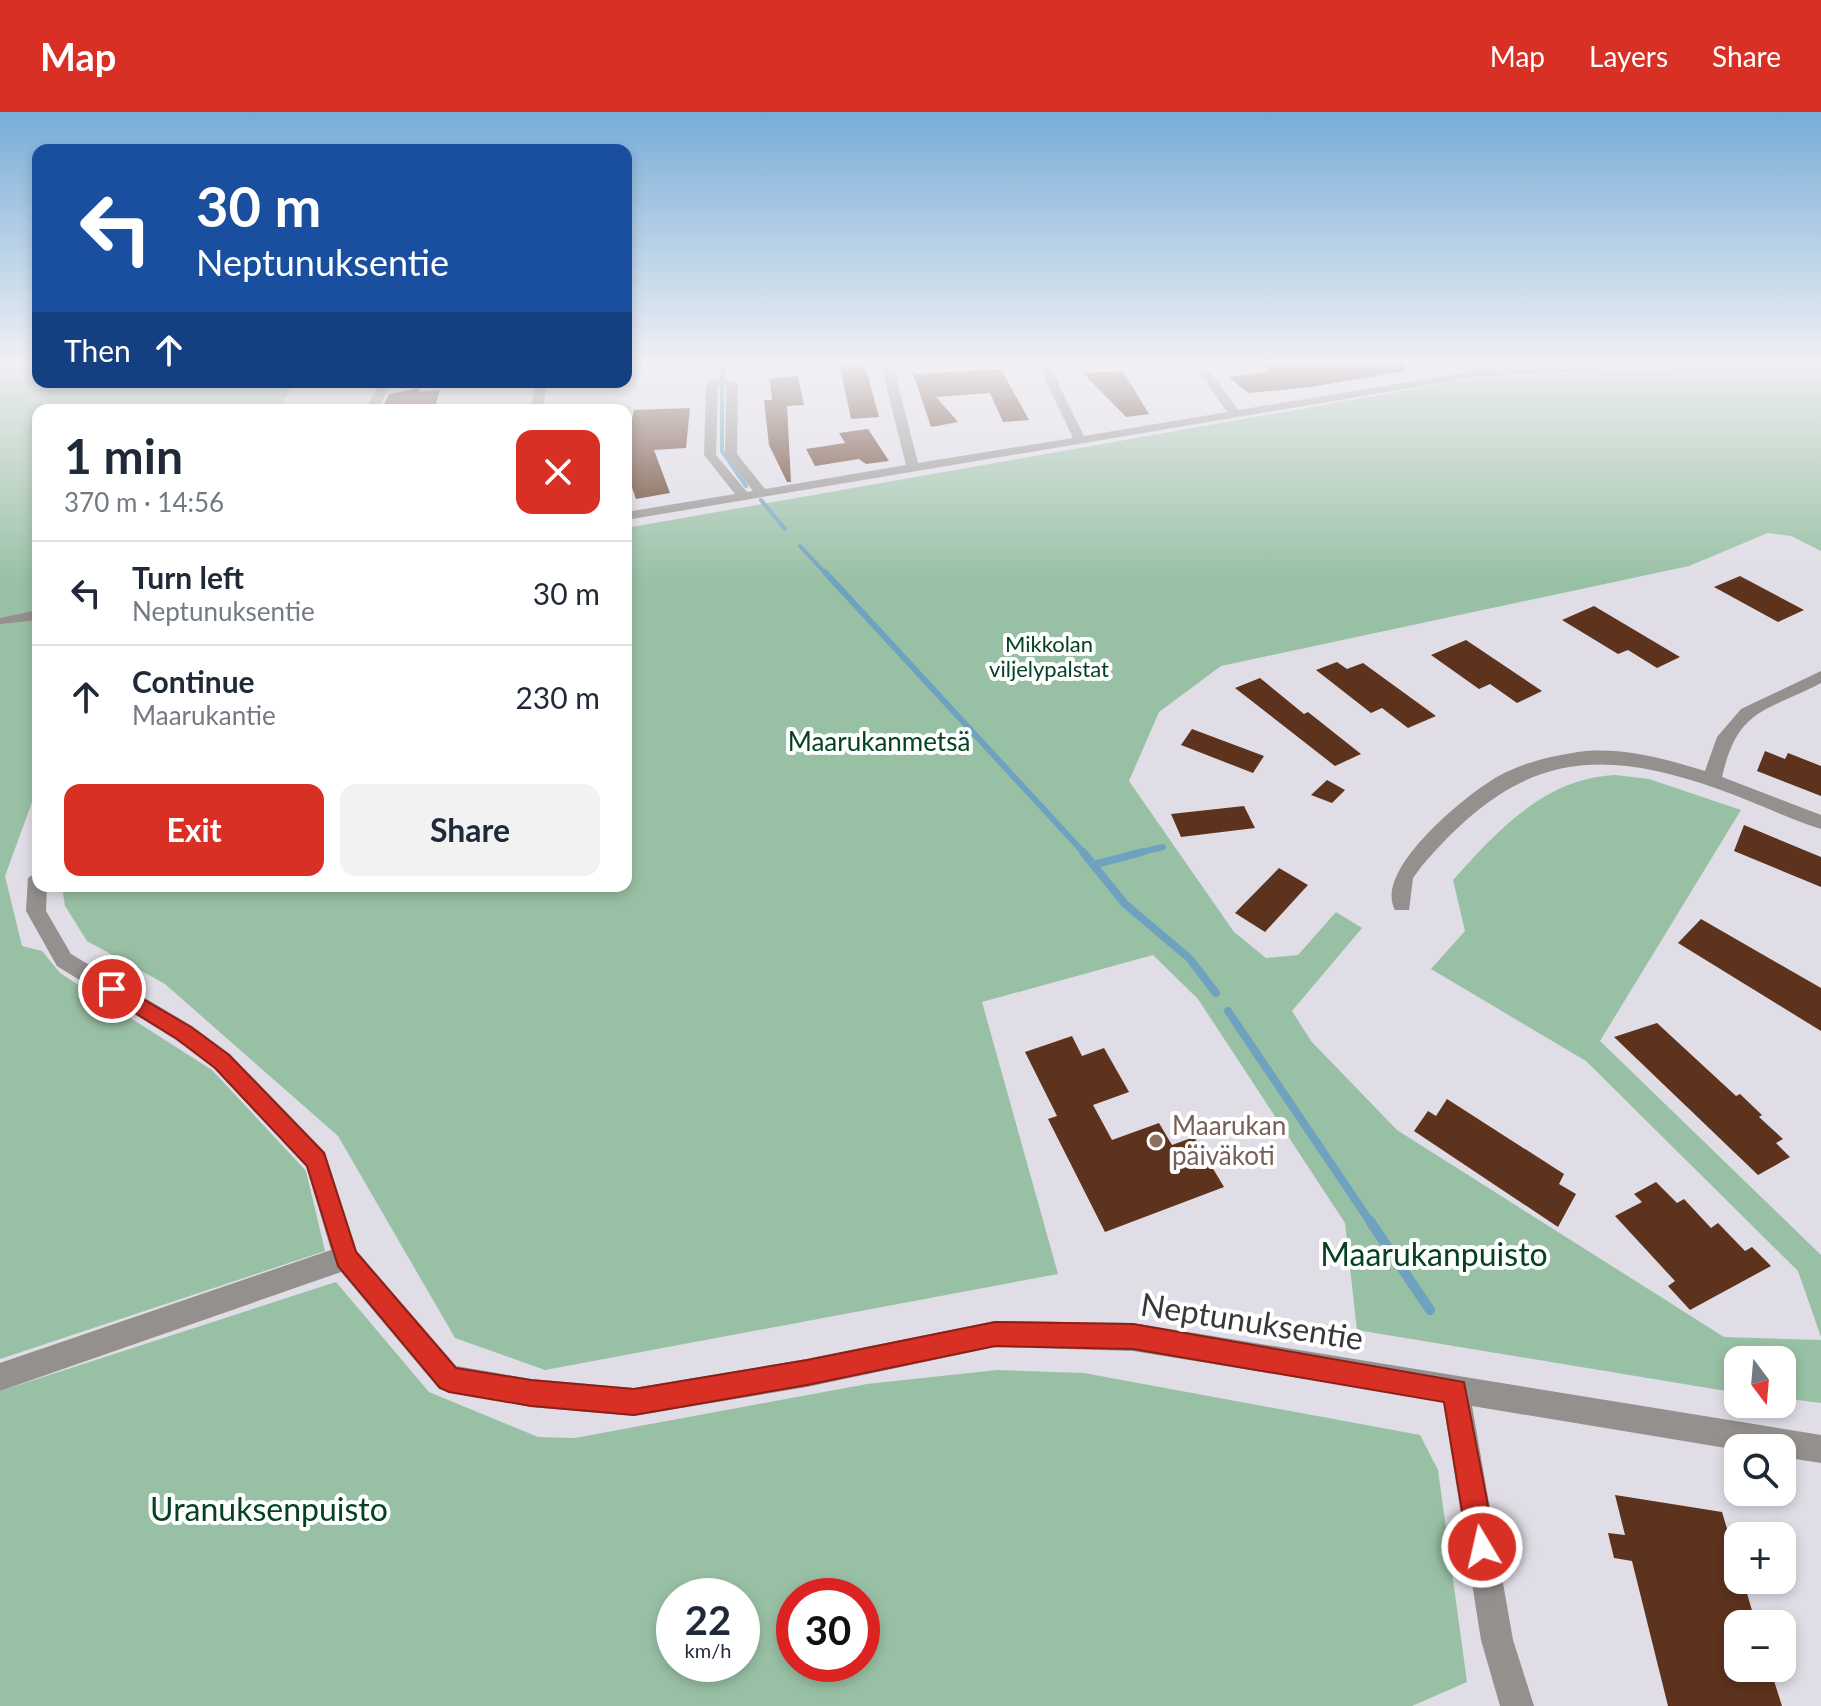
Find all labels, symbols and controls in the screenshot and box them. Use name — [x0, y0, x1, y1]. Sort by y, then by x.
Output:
text: Map — [40, 33, 116, 79]
text: Map — [1490, 39, 1545, 73]
text: Layers — [1589, 39, 1668, 73]
text: Share — [1712, 39, 1781, 73]
text: 30 m — [196, 172, 321, 239]
icon: left — [64, 176, 168, 280]
text: Neptunuksentie — [196, 240, 449, 284]
icon: ahead — [147, 328, 191, 372]
text: Then — [64, 332, 131, 368]
text: 1 min — [64, 427, 183, 484]
button: close — [516, 430, 600, 514]
text: 370 m · 14:56 — [64, 486, 224, 518]
text: Turn left — [132, 559, 244, 595]
icon: left — [64, 571, 108, 615]
text: 30 m — [533, 575, 600, 611]
text: Neptunuksentie — [132, 595, 315, 627]
park label: Mikkolan viljelypalstat — [989, 630, 1109, 682]
text: Continue — [132, 663, 255, 699]
icon: ahead — [64, 675, 108, 719]
text: 230 m — [515, 679, 600, 715]
text: Maarukantie — [132, 699, 276, 731]
park label: Maarukanmetsä — [788, 725, 970, 757]
button: Exit — [64, 784, 324, 876]
button: Share — [340, 784, 600, 876]
pin — [78, 955, 146, 1023]
icon: arrive — [90, 967, 134, 1011]
place label: Maarukan päiväkoti — [1172, 1109, 1286, 1171]
marker: Maarukan päiväkoti — [1147, 1132, 1165, 1150]
park label: Maarukanpuisto — [1320, 1234, 1548, 1273]
street label: Neptunuksentie — [1138, 1284, 1366, 1357]
north arrow — [1724, 1346, 1796, 1418]
map controls — [1724, 1346, 1796, 1682]
button: search — [1724, 1434, 1796, 1506]
park label: Uranuksenpuisto — [150, 1489, 388, 1528]
position arrow — [1440, 1505, 1524, 1589]
button: + — [1724, 1522, 1796, 1594]
speed limit sign: 30 — [776, 1578, 880, 1682]
text: 22 — [685, 1596, 731, 1644]
button: − — [1724, 1610, 1796, 1682]
text: km/h — [685, 1638, 731, 1662]

